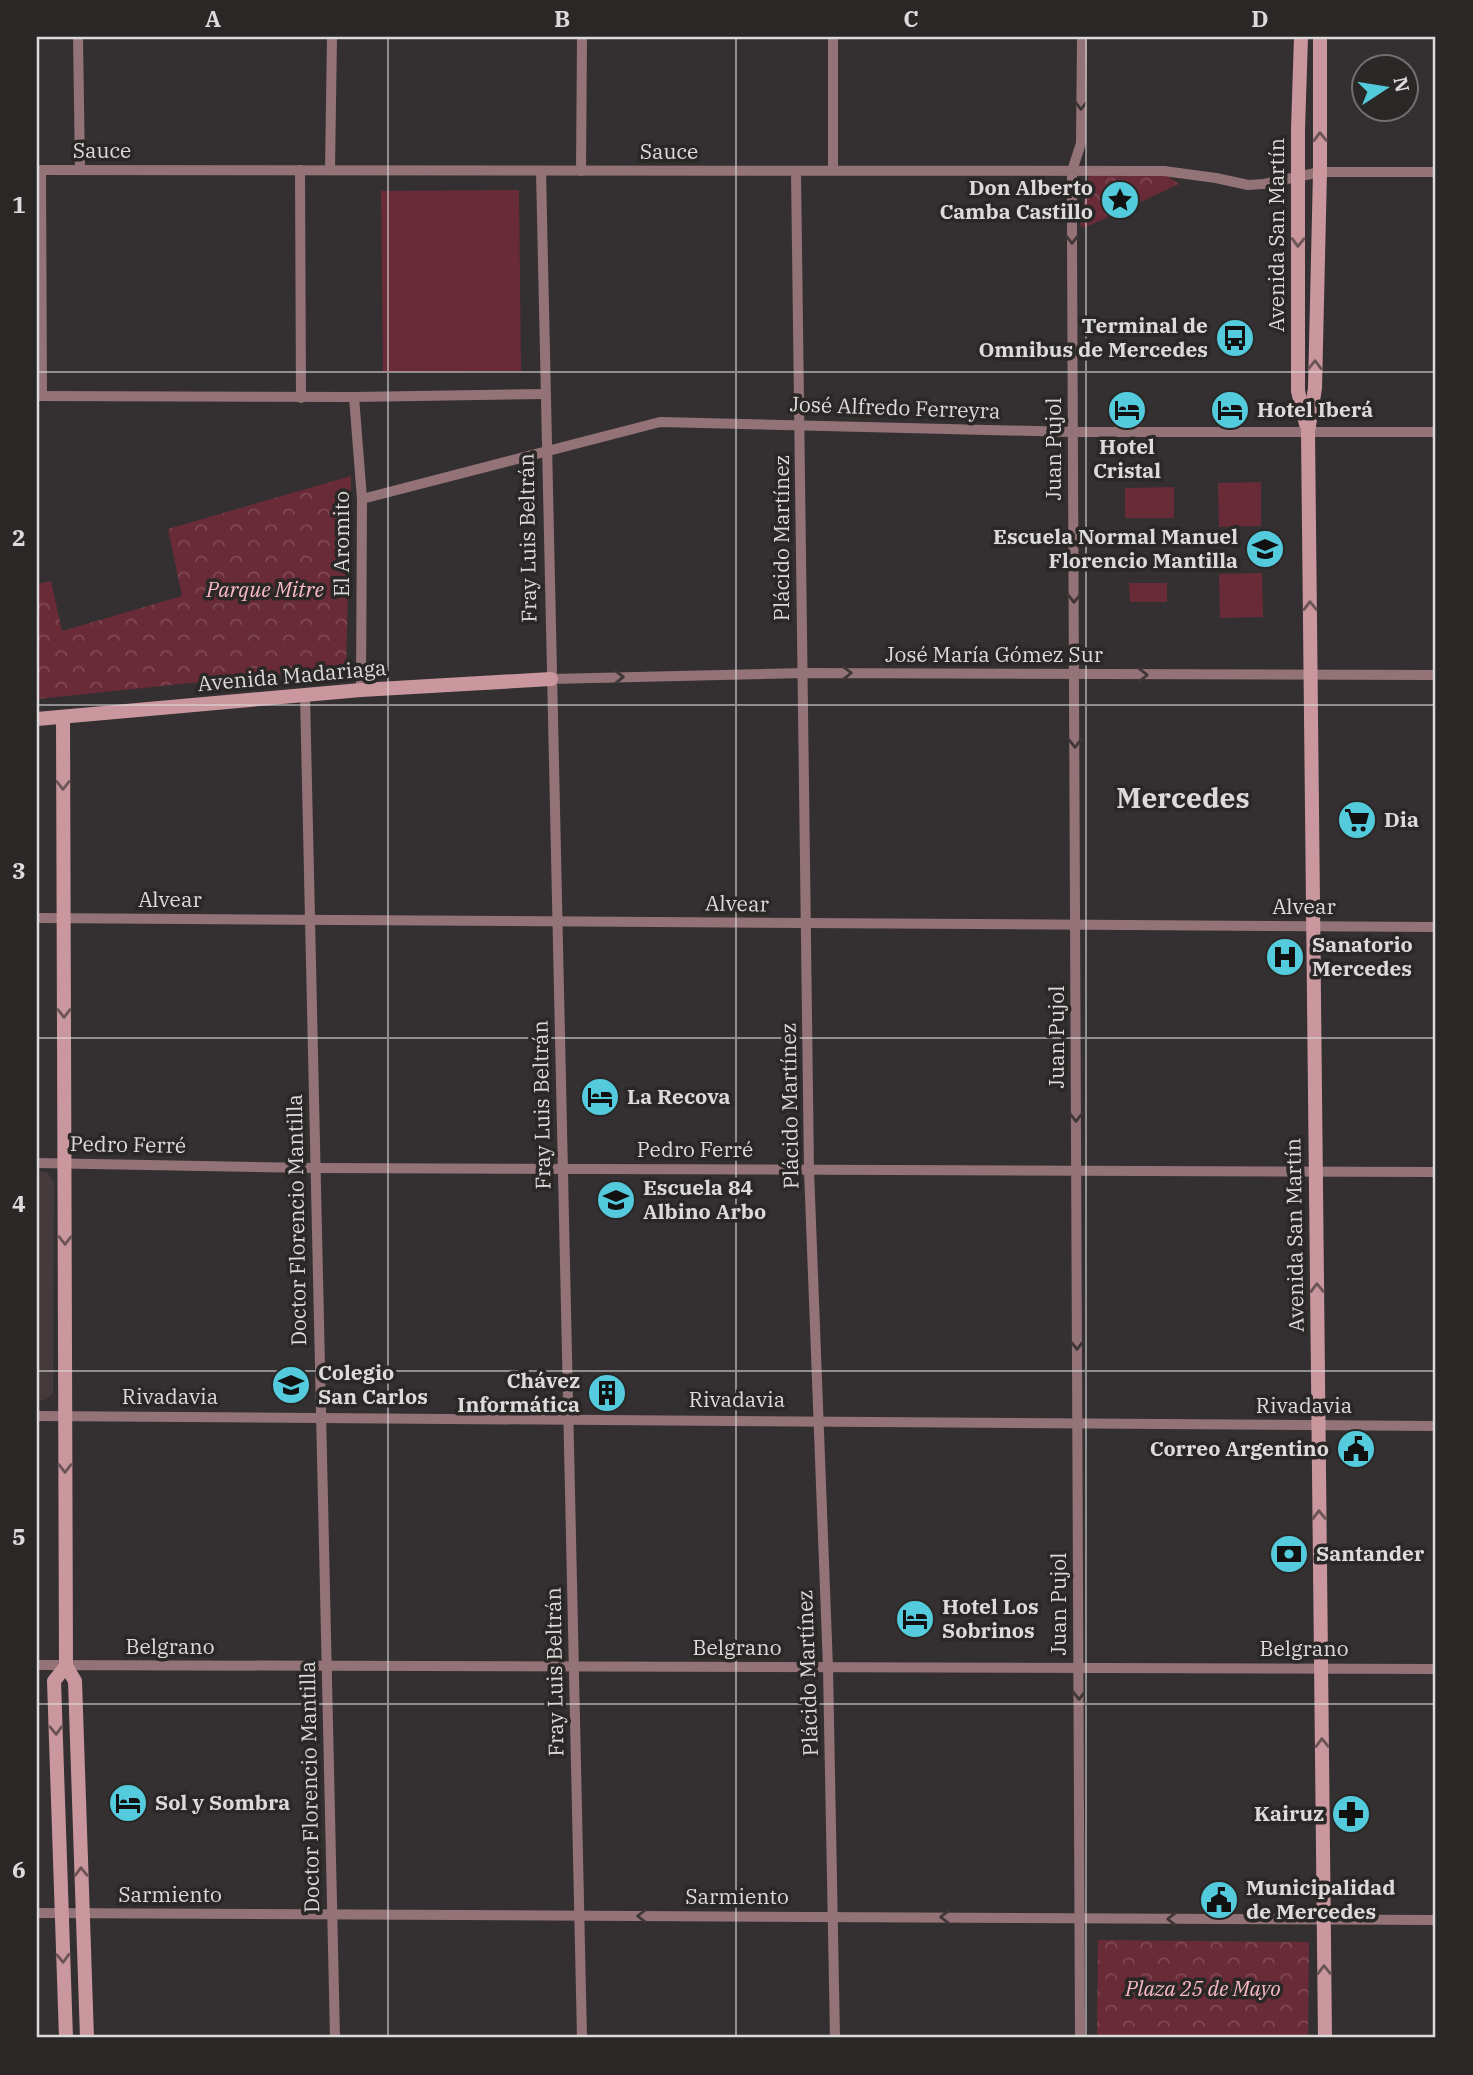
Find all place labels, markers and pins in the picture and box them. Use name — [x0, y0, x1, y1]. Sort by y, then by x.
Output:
place label: Don Alberto Camba Castillo — [939, 173, 1093, 225]
place icon: Don Alberto Camba Castillo — [1099, 179, 1141, 221]
place label: Terminal de Omnibus de Mercedes — [978, 311, 1208, 363]
bus stop icon: Terminal de Omnibus de Mercedes — [1214, 317, 1256, 359]
hotel icon: Hotel Cristal — [1106, 389, 1148, 431]
hotel icon: Hotel Iberá — [1209, 389, 1251, 431]
place label: Hotel Iberá — [1257, 395, 1373, 423]
place label: Hotel Cristal — [1093, 432, 1161, 484]
place label: Escuela Normal Manuel Florencio Mantilla — [993, 522, 1238, 574]
school or university icon: Escuela Normal Manuel Florencio Mantilla — [1244, 528, 1286, 570]
supermarket icon: Dia — [1336, 799, 1378, 841]
place label: Dia — [1384, 805, 1419, 833]
place label: Sanatorio Mercedes — [1312, 930, 1413, 982]
hospital icon: Sanatorio Mercedes — [1264, 936, 1306, 978]
hotel icon: La Recova — [579, 1076, 621, 1118]
place label: La Recova — [627, 1082, 730, 1110]
place label: Escuela 84 Albino Arbo — [643, 1173, 766, 1225]
school or university icon: Escuela 84 Albino Arbo — [595, 1179, 637, 1221]
place label: Colegio San Carlos — [318, 1358, 428, 1410]
school or university icon: Colegio San Carlos — [270, 1364, 312, 1406]
place label: Chávez Informática — [457, 1366, 580, 1418]
building icon: Chávez Informática — [586, 1372, 628, 1414]
public building icon: Correo Argentino — [1335, 1428, 1377, 1470]
place label: Correo Argentino — [1150, 1434, 1329, 1462]
bank icon: Santander — [1268, 1533, 1310, 1575]
place label: Santander — [1316, 1539, 1425, 1567]
place label: Hotel Los Sobrinos — [942, 1592, 1039, 1644]
hotel icon: Hotel Los Sobrinos — [894, 1598, 936, 1640]
hotel icon: Sol y Sombra — [107, 1782, 149, 1824]
place label: Sol y Sombra — [155, 1788, 290, 1816]
pharmacy icon: Kairuz — [1330, 1793, 1372, 1835]
place label: Kairuz — [1254, 1799, 1324, 1827]
place label: Municipalidad de Mercedes — [1246, 1873, 1396, 1925]
public building icon: Municipalidad de Mercedes — [1198, 1879, 1240, 1921]

